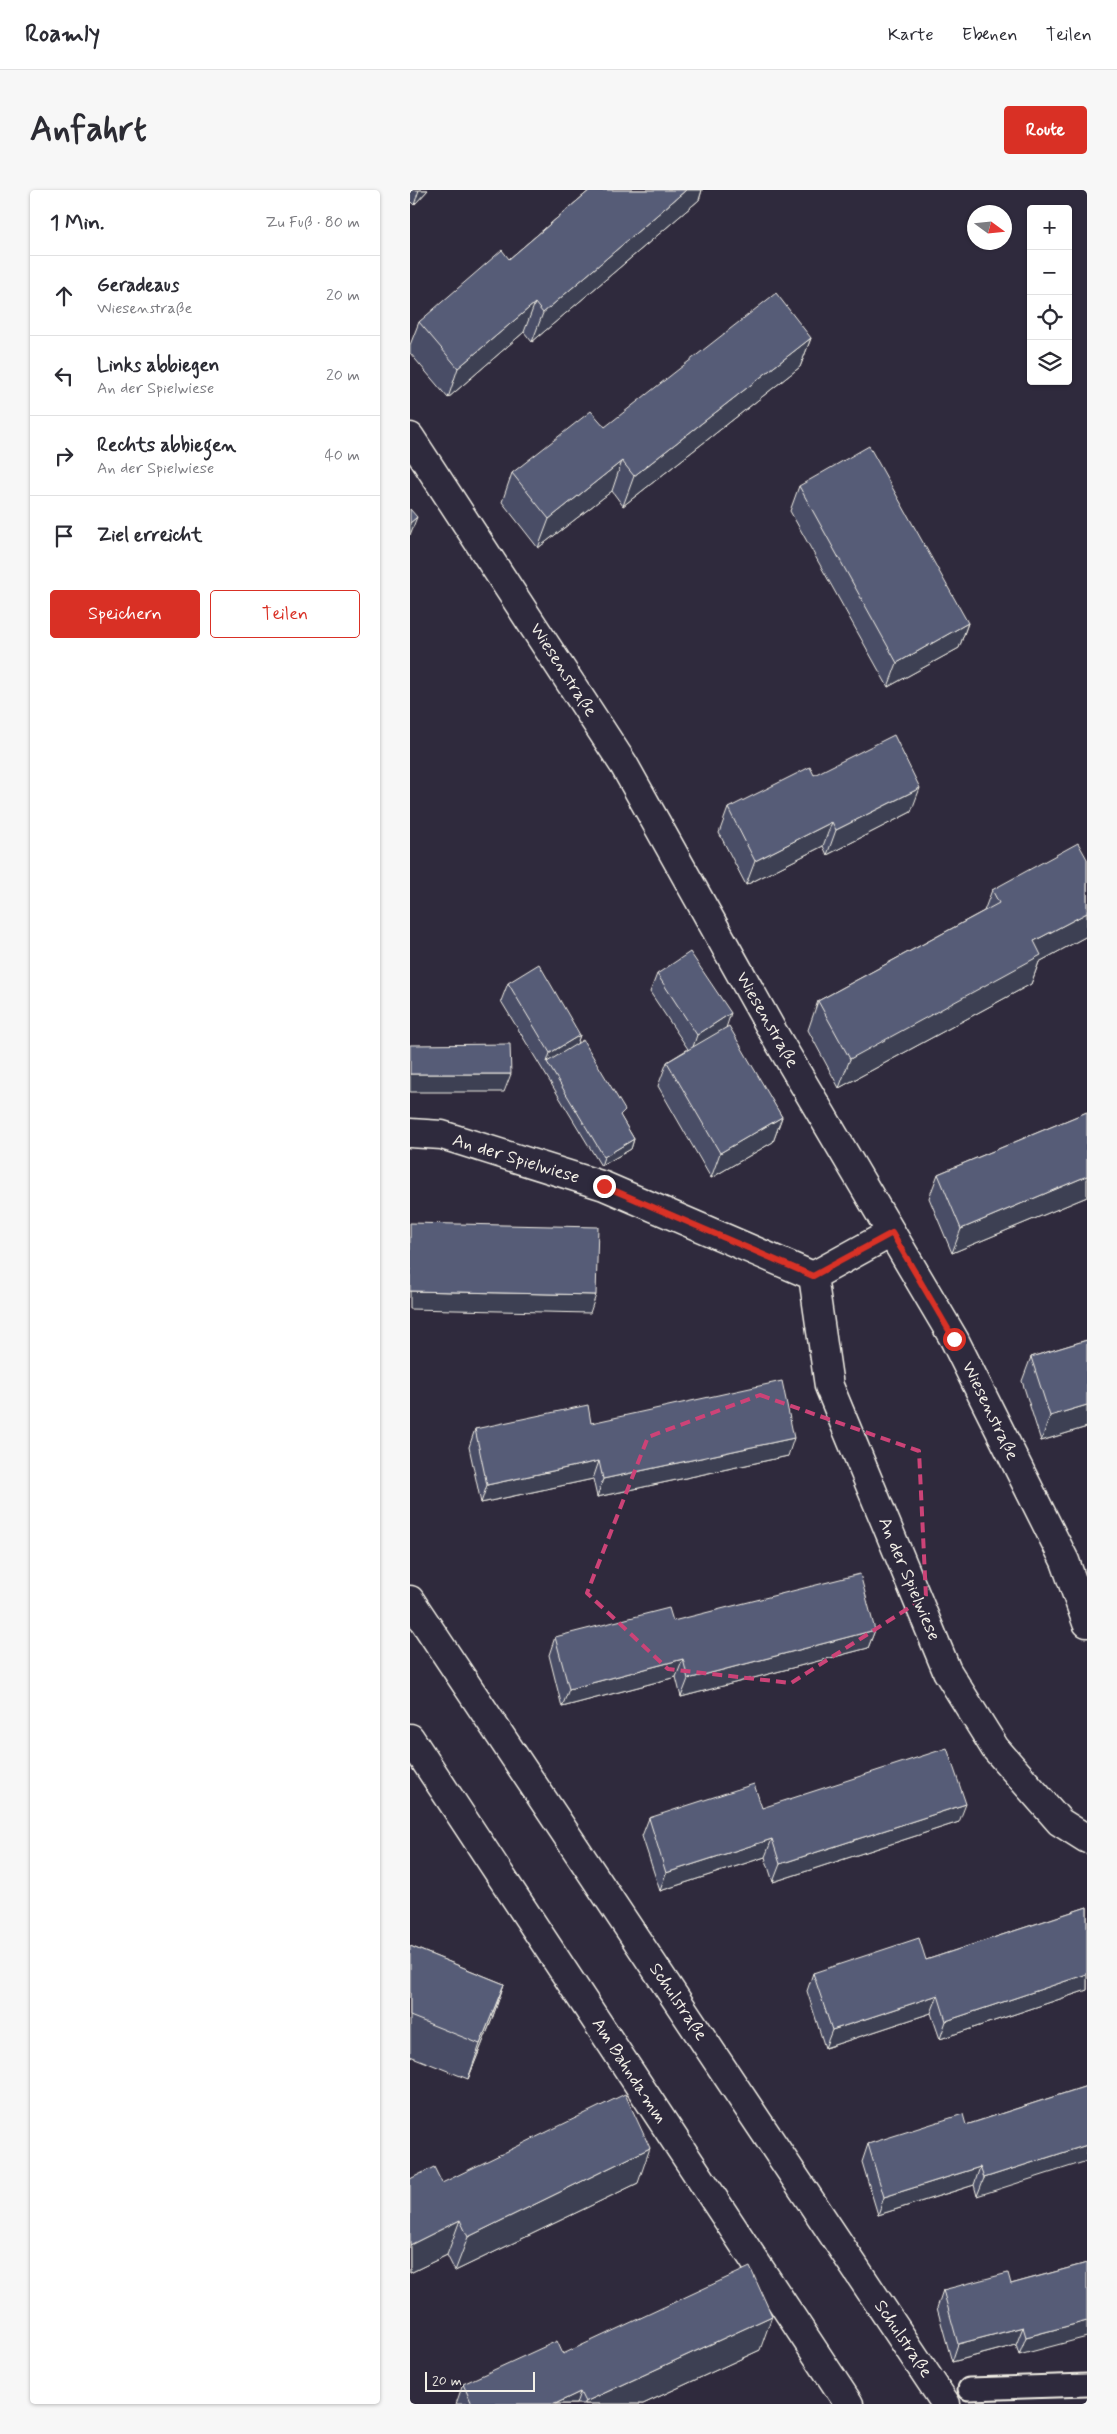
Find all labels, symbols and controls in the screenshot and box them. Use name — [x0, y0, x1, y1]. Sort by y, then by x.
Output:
text: Roamly — [25, 19, 100, 50]
text: Karte — [888, 23, 934, 47]
text: Ebenen — [962, 23, 1018, 47]
text: Teilen — [1046, 23, 1092, 47]
button: Route — [1004, 106, 1087, 154]
text: Anfahrt — [30, 107, 147, 153]
north arrow — [967, 205, 1012, 250]
map controls — [1027, 205, 1072, 385]
button: + — [1027, 205, 1072, 250]
text: 1 Min. — [50, 209, 104, 237]
text: Zu Fuß · 80 m — [265, 212, 360, 233]
button: − — [1027, 250, 1072, 295]
text: Geradeaus — [97, 273, 179, 298]
icon: ahead — [50, 282, 78, 310]
text: 20 m — [326, 285, 360, 306]
button: locate — [1027, 295, 1072, 340]
text: Wiesenstraße — [97, 298, 192, 319]
button: layers — [1027, 340, 1072, 385]
text: Links abbiegen — [97, 353, 219, 378]
icon: left — [50, 362, 78, 390]
text: 20 m — [326, 365, 360, 386]
text: An der Spielwiese — [97, 378, 214, 399]
text: Rechts abbiegen — [97, 433, 236, 458]
icon: right — [50, 442, 78, 470]
text: 40 m — [324, 445, 360, 466]
text: An der Spielwiese — [97, 458, 214, 479]
icon: arrive — [50, 522, 78, 550]
text: Ziel erreicht — [97, 523, 202, 548]
button: Speichern — [50, 590, 200, 638]
button: Teilen — [210, 590, 360, 638]
street label: Wiesenstraße — [524, 619, 602, 722]
street label: Wiesenstraße — [730, 968, 804, 1073]
street label: An der Spielwiese — [449, 1128, 583, 1190]
route end — [593, 1175, 616, 1198]
route start — [943, 1328, 966, 1351]
street label: Wiesenstraße — [956, 1358, 1024, 1465]
street label: An der Spielwiese — [872, 1514, 946, 1644]
street label: Schulstraße — [643, 1959, 713, 2046]
street label: Am Bahndamm — [586, 2013, 672, 2129]
street label: Schulstraße — [868, 2296, 938, 2383]
scale bar — [425, 2369, 535, 2392]
text: 20 m — [432, 2372, 462, 2390]

